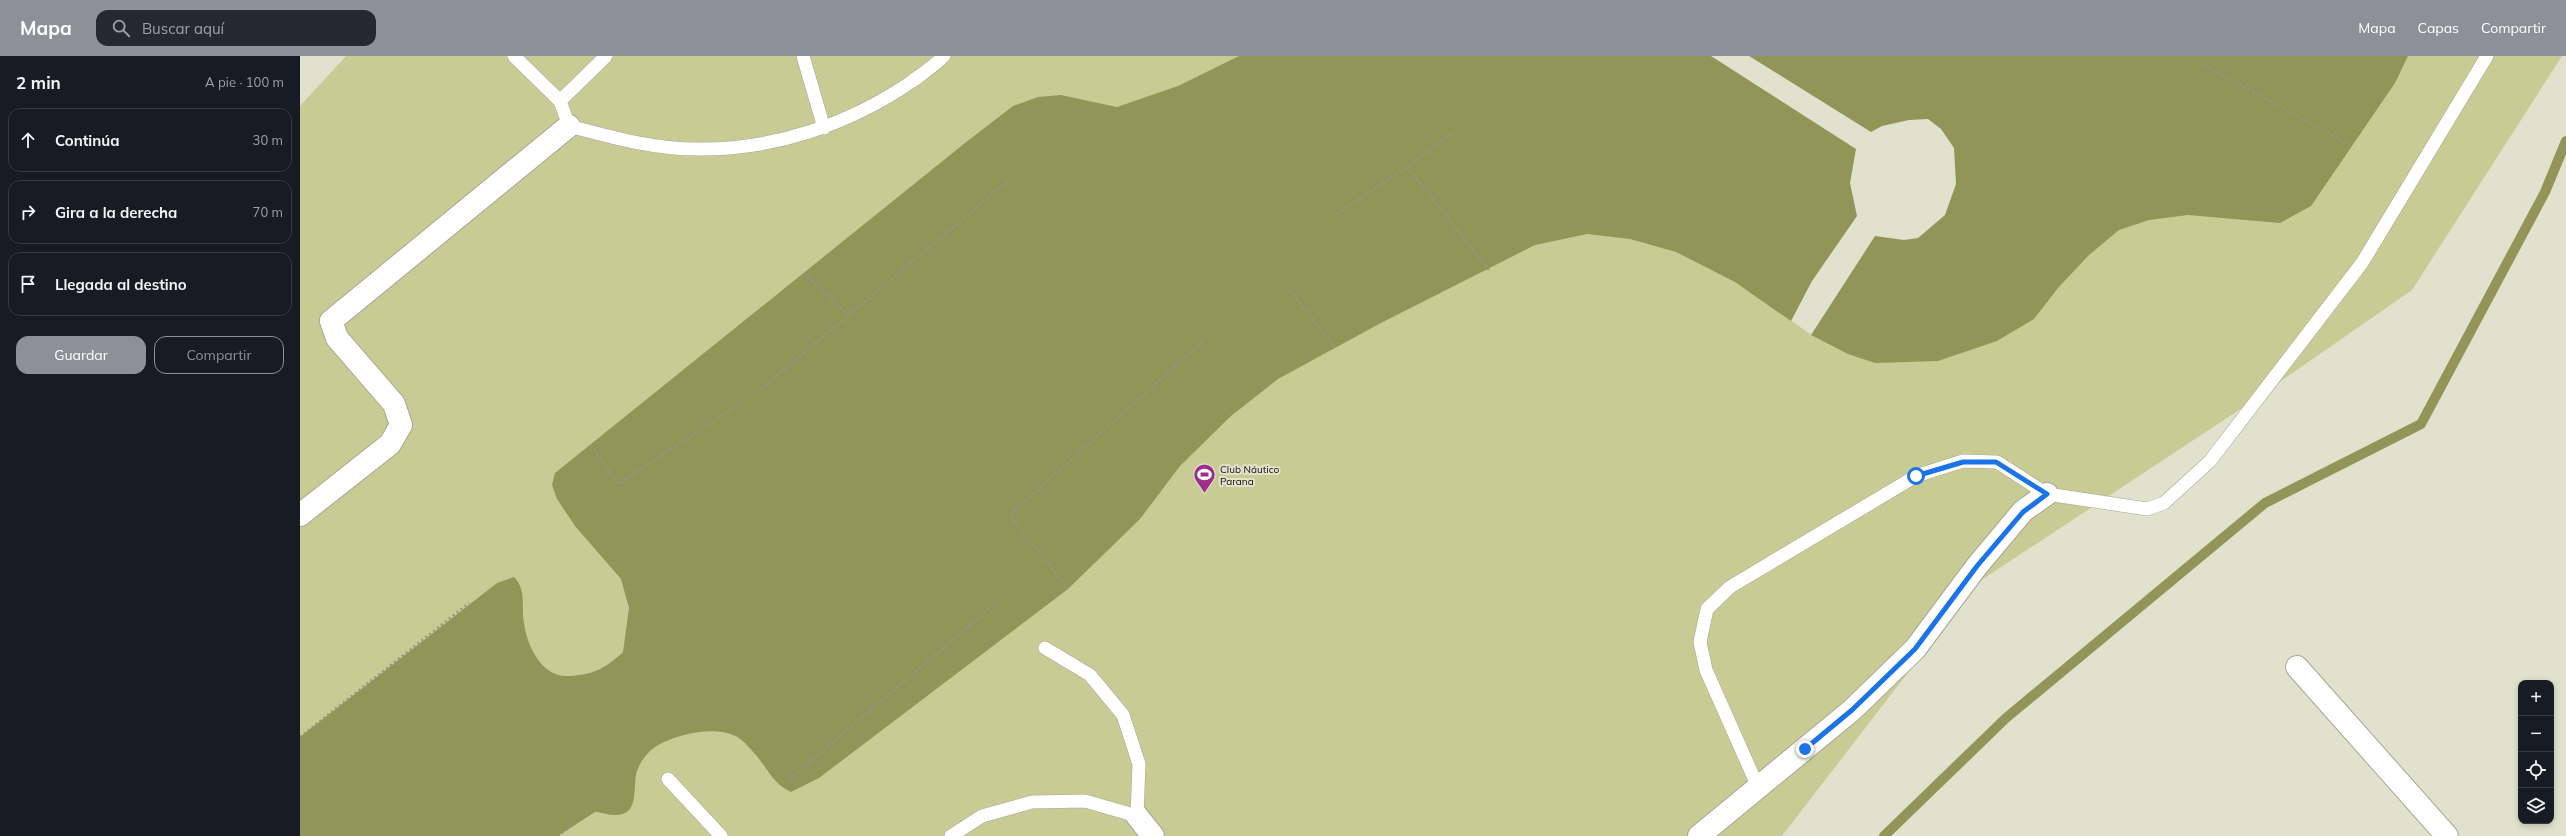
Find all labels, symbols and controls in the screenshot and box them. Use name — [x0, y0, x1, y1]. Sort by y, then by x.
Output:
search box — [96, 10, 376, 46]
text: Mapa — [20, 16, 72, 40]
icon: search — [110, 17, 132, 39]
text: Buscar aquí — [142, 19, 224, 38]
text: Mapa — [2358, 19, 2396, 37]
text: Capas — [2418, 19, 2459, 37]
text: Compartir — [2481, 19, 2546, 37]
text: 2 min — [16, 72, 61, 93]
text: A pie · 100 m — [205, 74, 284, 90]
icon: ahead — [17, 129, 39, 151]
text: Continúa — [55, 131, 120, 150]
text: 30 m — [253, 132, 283, 148]
icon: right — [17, 201, 39, 223]
text: Gira a la derecha — [55, 203, 177, 222]
text: 70 m — [253, 204, 283, 220]
icon: arrive — [17, 273, 39, 295]
text: Llegada al destino — [55, 275, 187, 294]
button: Guardar — [16, 336, 146, 374]
button: Compartir — [154, 336, 284, 374]
sports icon: Club Náutico Parana — [1192, 462, 1218, 495]
place label: Club Náutico Parana — [1220, 463, 1280, 488]
route start — [1907, 467, 1925, 485]
map controls — [2518, 680, 2554, 824]
button: + — [2518, 680, 2554, 716]
button: − — [2518, 716, 2554, 752]
route end — [1796, 740, 1814, 758]
button: locate — [2518, 752, 2554, 788]
button: layers — [2518, 788, 2554, 824]

